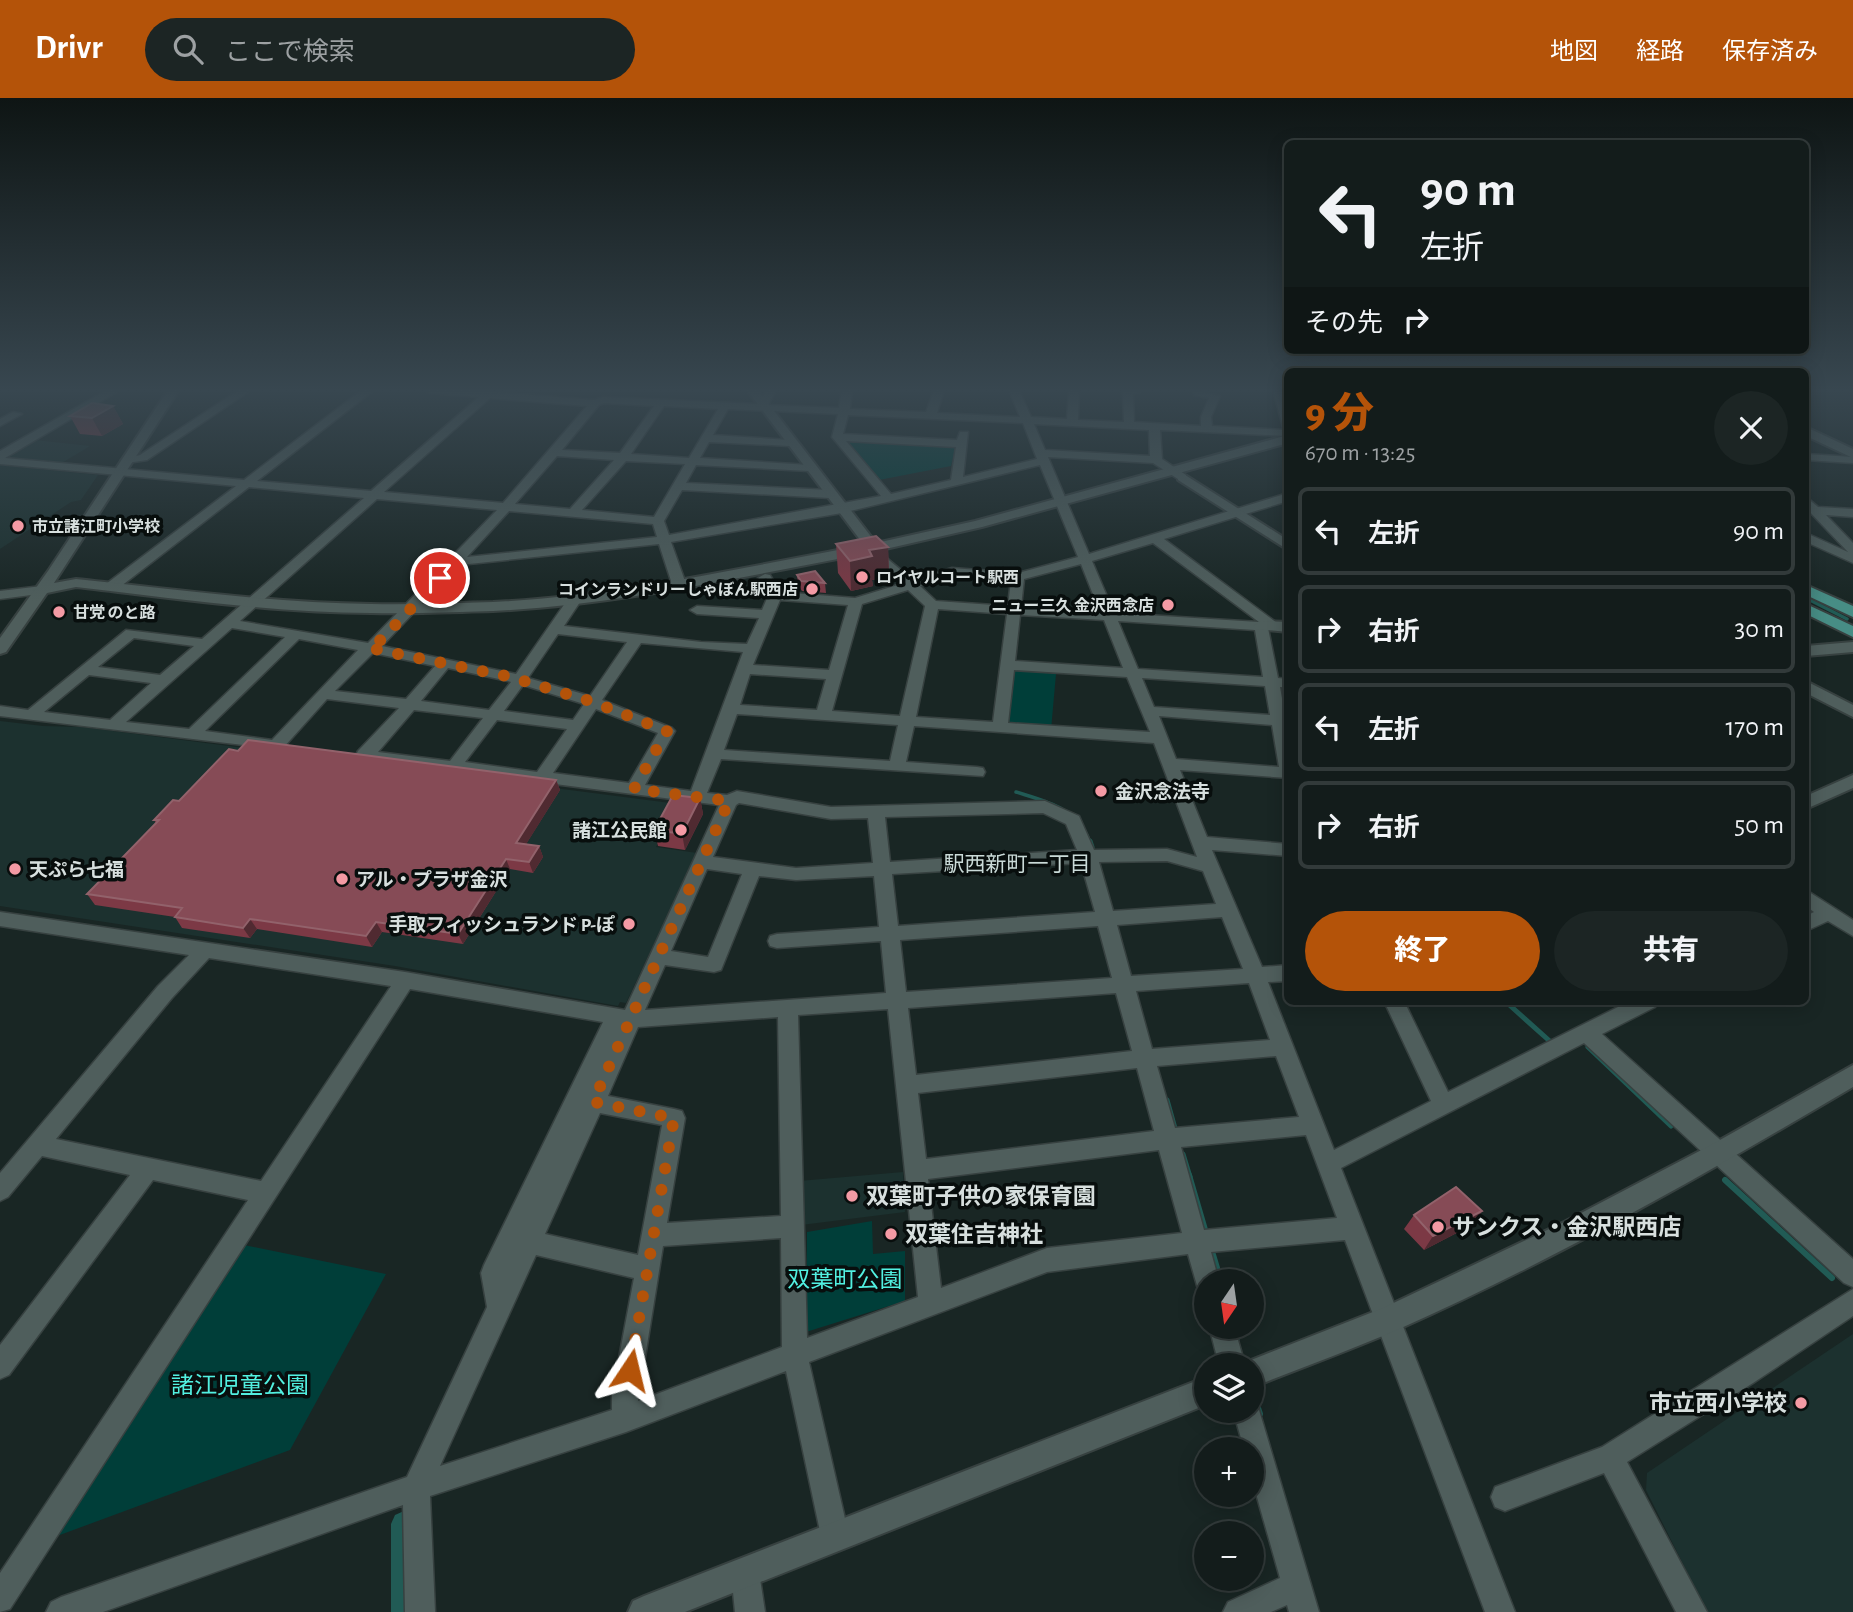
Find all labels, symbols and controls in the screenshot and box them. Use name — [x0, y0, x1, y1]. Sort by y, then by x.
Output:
search box — [145, 18, 635, 81]
icon: search — [169, 30, 207, 68]
text: Drivr — [35, 32, 103, 65]
text: ここで検索 — [225, 39, 355, 65]
text: 地図 — [1550, 40, 1598, 64]
text: 経路 — [1636, 40, 1684, 64]
text: 保存済み — [1722, 40, 1818, 64]
text: 90 m — [1420, 166, 1516, 215]
icon: left — [1305, 168, 1396, 259]
text: 左折 — [1420, 232, 1484, 264]
icon: right — [1397, 301, 1435, 339]
text: その先 — [1305, 310, 1383, 336]
button: close — [1714, 391, 1788, 465]
text: 9 分 — [1305, 393, 1374, 435]
text: 670 m · 13:25 — [1305, 442, 1415, 465]
icon: left — [1309, 512, 1347, 550]
marker: 市立諸江町小学校 — [10, 518, 26, 534]
place label: 市立諸江町小学校 — [32, 518, 160, 535]
text: 90 m — [1733, 518, 1784, 544]
text: 左折 — [1368, 521, 1420, 547]
pin — [410, 548, 470, 608]
icon: arrive — [421, 559, 459, 597]
marker: ロイヤルコート駅西 — [854, 569, 870, 585]
place label: ロイヤルコート駅西 — [876, 569, 1019, 586]
place label: コインランドリーしゃぼん駅西店 — [558, 581, 798, 598]
marker: コインランドリーしゃぼん駅西店 — [804, 581, 820, 597]
place label: ニュー三久 金沢西念店 — [992, 597, 1154, 614]
marker: ニュー三久 金沢西念店 — [1160, 597, 1176, 613]
marker: 甘党 のと路 — [51, 604, 67, 620]
place label: 甘党 のと路 — [73, 604, 155, 621]
icon: right — [1309, 610, 1347, 648]
text: 30 m — [1734, 616, 1784, 642]
text: 右折 — [1368, 619, 1420, 645]
icon: left — [1309, 708, 1347, 746]
text: 170 m — [1725, 714, 1784, 740]
text: 左折 — [1368, 717, 1420, 743]
place label: 金沢念法寺 — [1115, 782, 1210, 802]
marker: 金沢念法寺 — [1093, 783, 1109, 799]
icon: right — [1309, 806, 1347, 844]
text: 50 m — [1734, 812, 1784, 838]
text: 右折 — [1368, 815, 1420, 841]
place label: 諸江公民館 — [572, 820, 667, 841]
marker: 諸江公民館 — [673, 822, 689, 838]
district label: 駅西新町一丁目 — [944, 853, 1091, 875]
place label: 天ぷら七福 — [29, 860, 124, 880]
marker: 天ぷら七福 — [7, 861, 23, 877]
place label: アル・プラザ金沢 — [356, 870, 508, 890]
marker: アル・プラザ金沢 — [334, 871, 350, 887]
button: 終了 — [1305, 911, 1540, 991]
button: 共有 — [1554, 911, 1788, 991]
place label: 手取フィッシュランド P-ぽ — [388, 914, 615, 935]
marker: 手取フィッシュランド P-ぽ — [621, 916, 637, 932]
place label: 双葉町子供の家保育園 — [866, 1184, 1096, 1209]
marker: 双葉町子供の家保育園 — [844, 1188, 860, 1204]
place label: サンクス・金沢駅西店 — [1452, 1215, 1681, 1240]
marker: サンクス・金沢駅西店 — [1430, 1219, 1446, 1235]
place label: 双葉住吉神社 — [905, 1222, 1043, 1247]
marker: 双葉住吉神社 — [883, 1226, 899, 1242]
park label: 双葉町公園 — [788, 1267, 903, 1292]
north arrow — [1194, 1269, 1264, 1339]
map controls — [1194, 1269, 1264, 1591]
position arrow — [593, 1333, 667, 1407]
button: layers — [1194, 1353, 1264, 1423]
park label: 諸江児童公園 — [171, 1373, 309, 1398]
place label: 市立西小学校 — [1649, 1391, 1787, 1416]
marker: 市立西小学校 — [1793, 1395, 1809, 1411]
button: + — [1194, 1437, 1264, 1507]
button: − — [1194, 1521, 1264, 1591]

